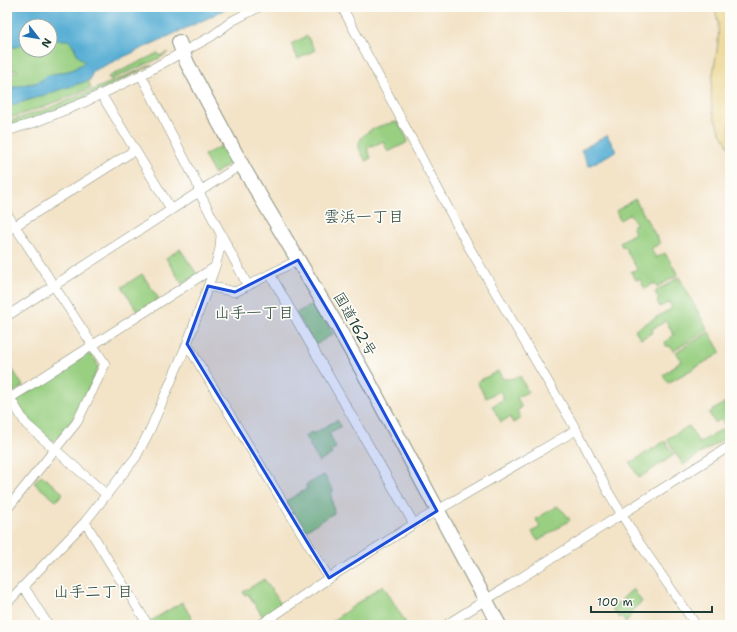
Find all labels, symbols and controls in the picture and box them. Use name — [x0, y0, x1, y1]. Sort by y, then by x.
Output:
north arrow — [18, 18, 58, 58]
text: N — [37, 35, 55, 51]
district label: 雲浜一丁目 — [324, 206, 404, 227]
street label: 国道162号 — [329, 288, 381, 360]
district label: 山手一丁目 — [214, 302, 294, 323]
district label: 山手二丁目 — [53, 581, 133, 602]
scale bar — [591, 588, 712, 614]
text: 100 m — [597, 594, 633, 610]

